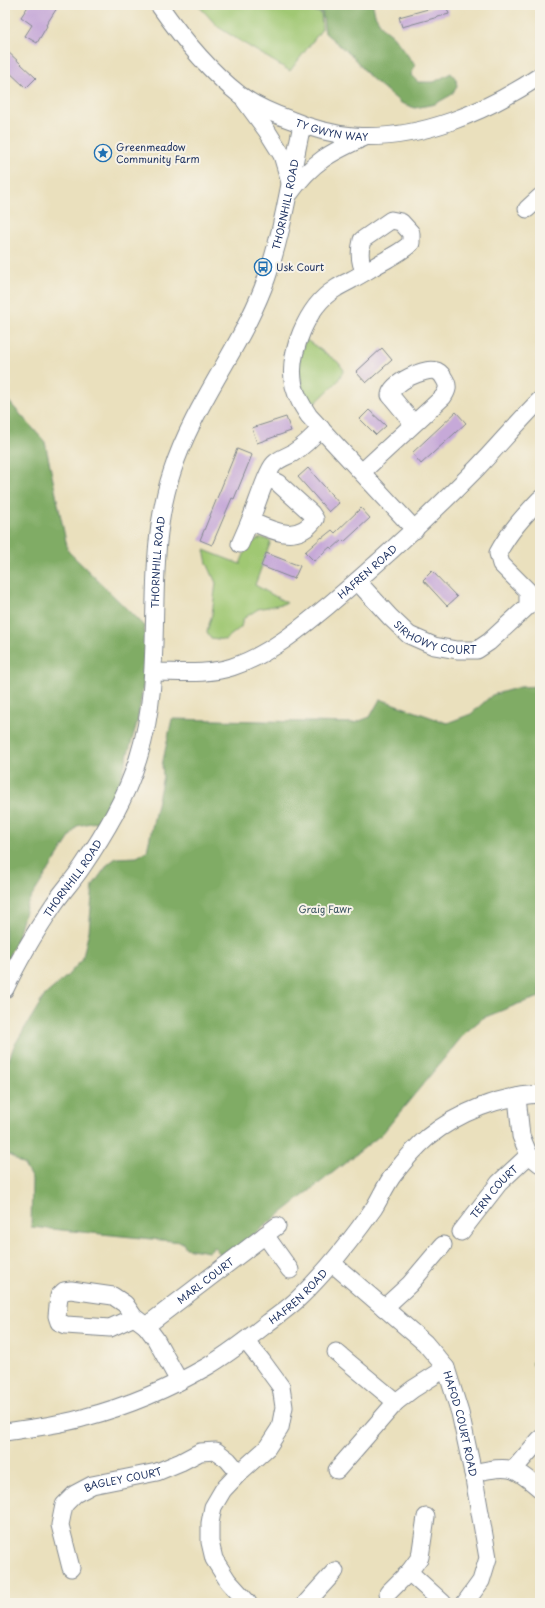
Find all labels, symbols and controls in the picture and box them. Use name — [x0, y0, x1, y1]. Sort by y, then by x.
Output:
street label: TY GWYN WAY — [293, 115, 369, 144]
place label: Greenmeadow Community Farm — [116, 139, 200, 167]
place icon: Greenmeadow Community Farm — [93, 143, 113, 163]
street label: THORNHILL ROAD — [268, 158, 302, 251]
bus stop icon: Usk Court — [253, 257, 273, 277]
place label: Usk Court — [276, 259, 324, 274]
street label: THORNHILL ROAD — [147, 515, 168, 608]
street label: HAFREN ROAD — [334, 541, 400, 602]
street label: SIRHOWY COURT — [391, 617, 477, 657]
street label: THORNHILL ROAD — [39, 836, 105, 920]
park label: Graig Fawr — [298, 901, 352, 916]
street label: TERN COURT — [466, 1161, 521, 1221]
street label: MARL COURT — [174, 1254, 237, 1307]
street label: HAFREN ROAD — [265, 1265, 330, 1327]
street label: HAFOD COURT ROAD — [440, 1369, 482, 1478]
street label: BAGLEY COURT — [81, 1463, 164, 1495]

